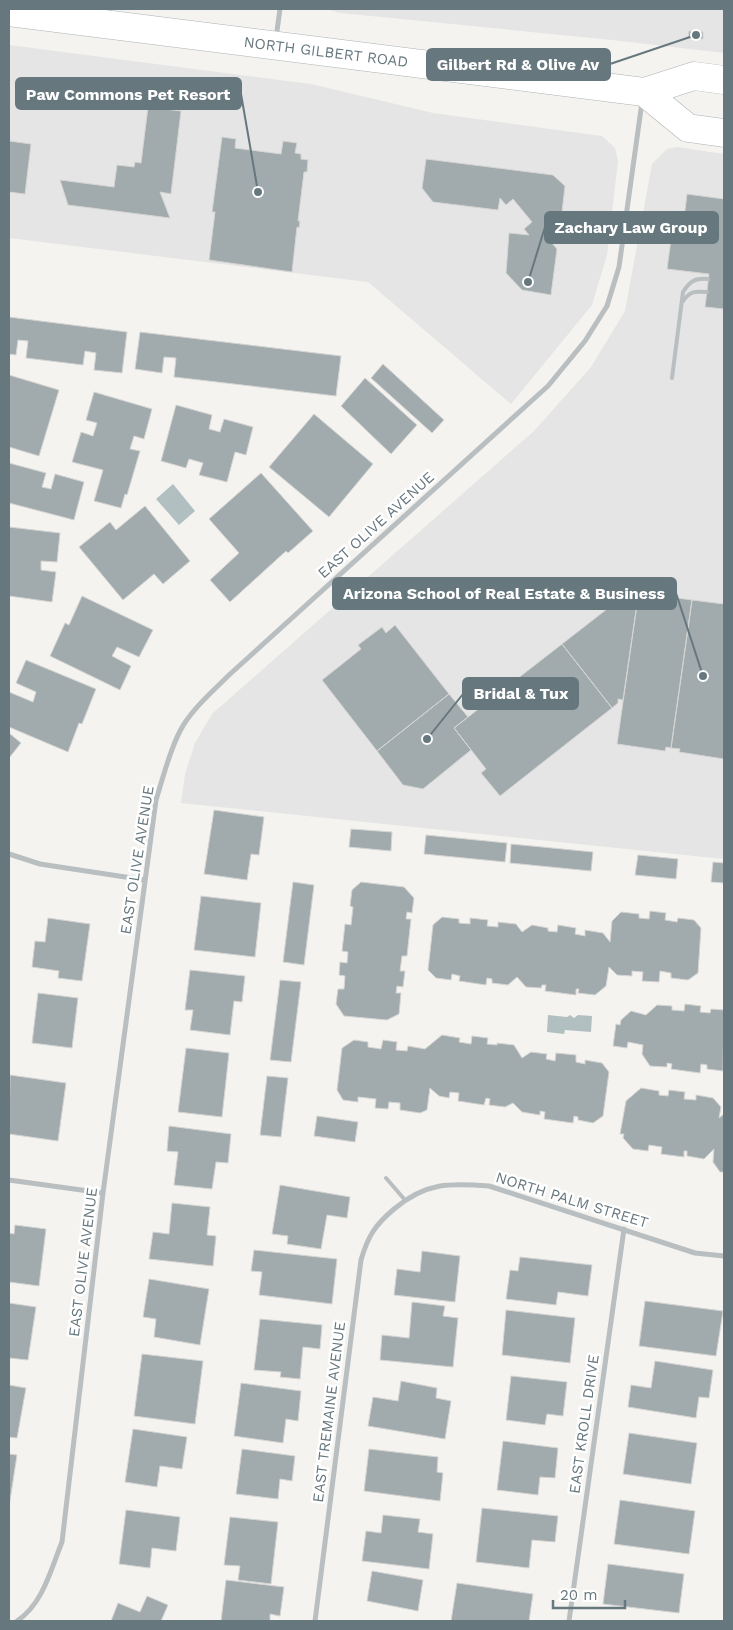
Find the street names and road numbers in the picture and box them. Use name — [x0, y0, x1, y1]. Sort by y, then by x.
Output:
street label: NORTH GILBERT ROAD — [243, 33, 409, 71]
street label: EAST OLIVE AVENUE — [314, 468, 438, 582]
street label: EAST OLIVE AVENUE — [116, 784, 158, 936]
street label: NORTH PALM STREET — [493, 1168, 651, 1232]
street label: EAST OLIVE AVENUE — [65, 1186, 101, 1338]
street label: EAST TREMAINE AVENUE — [309, 1320, 349, 1504]
street label: EAST KROLL DRIVE — [565, 1353, 603, 1495]

